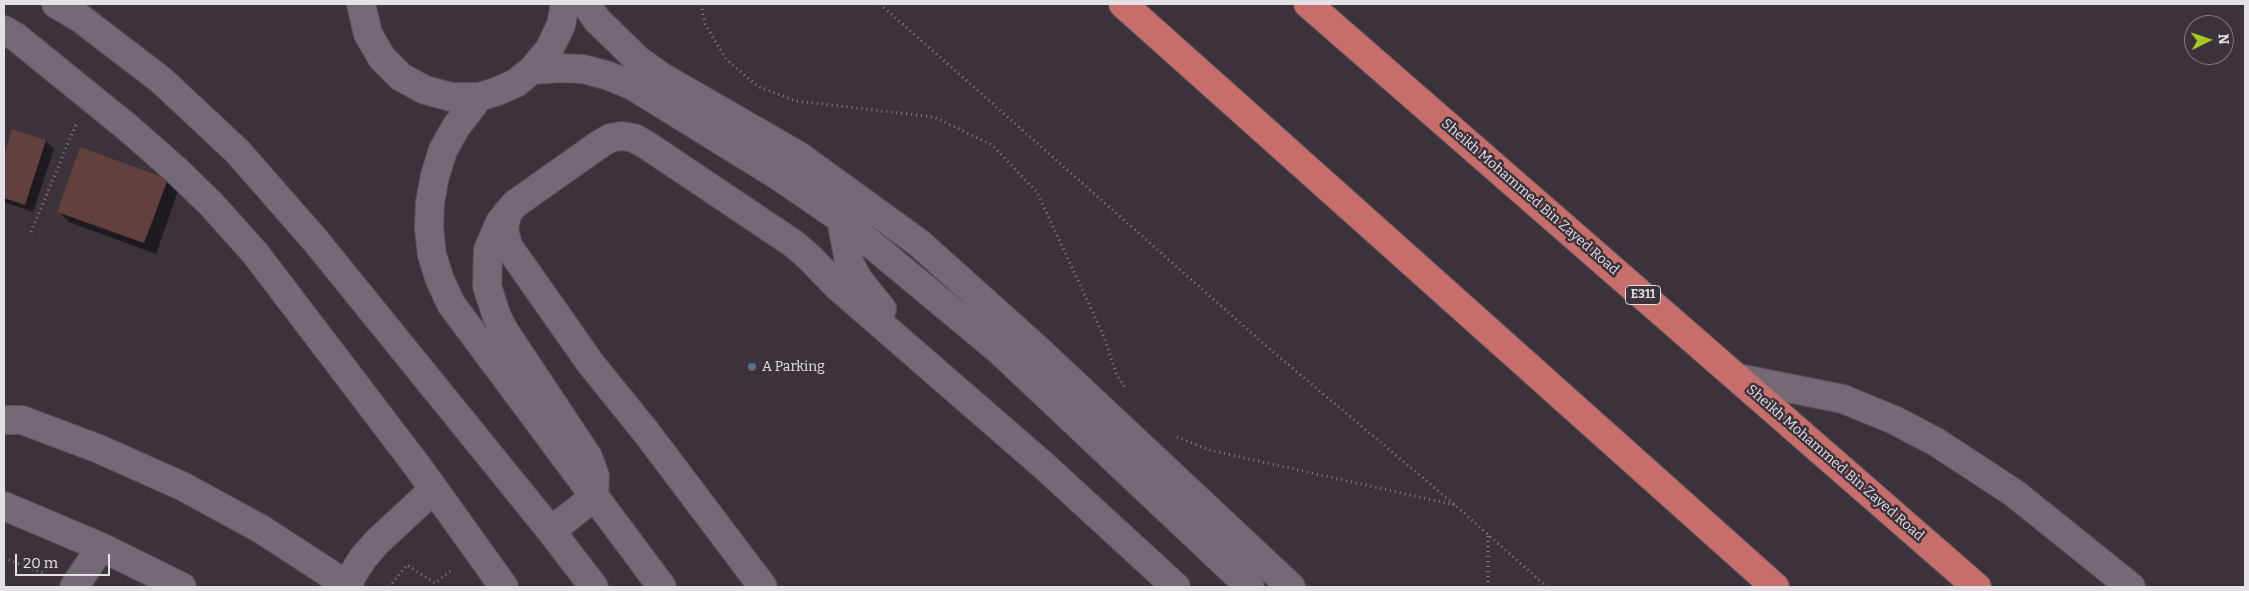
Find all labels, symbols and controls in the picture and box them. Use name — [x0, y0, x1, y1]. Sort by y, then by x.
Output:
north arrow — [2184, 15, 2234, 65]
text: N — [2215, 33, 2232, 45]
street label: Sheikh Mohammed Bin Zayed Road — [1438, 115, 1622, 279]
road number: E311 — [1626, 286, 1660, 304]
place label: A Parking — [762, 359, 825, 375]
marker: A Parking — [746, 361, 758, 373]
street label: Sheikh Mohammed Bin Zayed Road — [1743, 381, 1927, 545]
scale bar — [18, 544, 112, 576]
text: 20 m — [23, 554, 58, 572]

